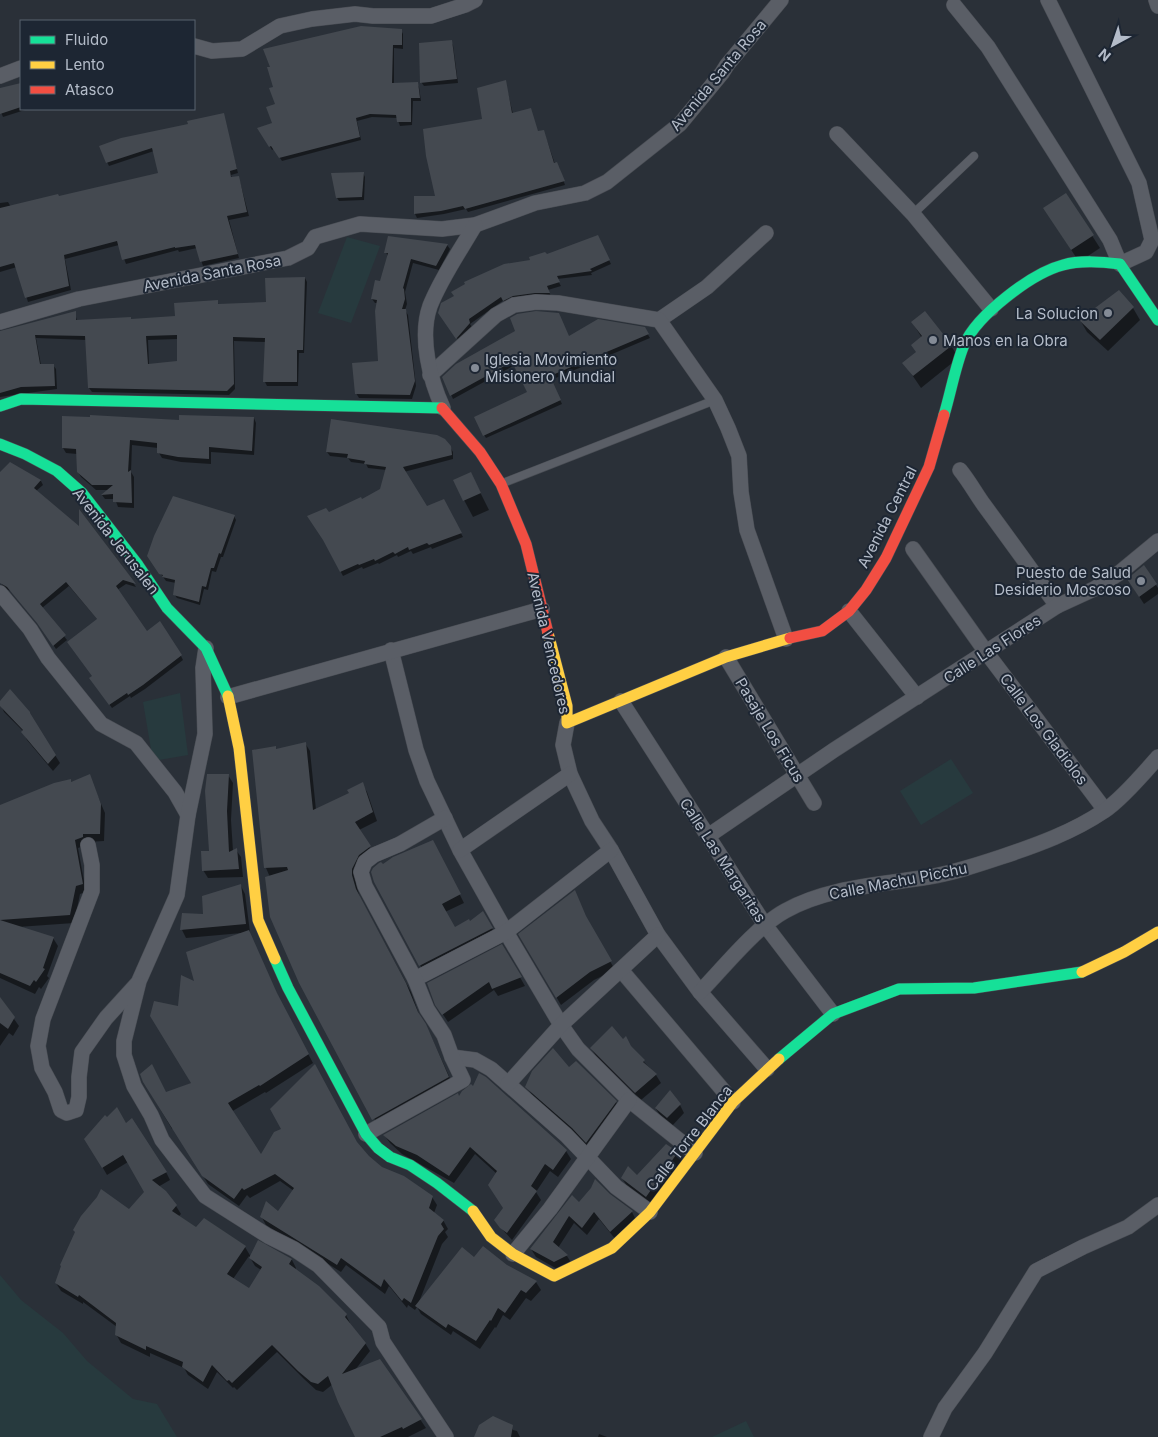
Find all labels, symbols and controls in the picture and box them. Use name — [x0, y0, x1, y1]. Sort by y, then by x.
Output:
street label: Avenida Santa Rosa — [666, 15, 770, 135]
legend — [20, 20, 195, 110]
north arrow — [1088, 20, 1138, 70]
text: Fluido — [65, 30, 108, 49]
text: N — [1095, 45, 1114, 65]
text: Lento — [65, 55, 105, 74]
text: Atasco — [65, 80, 114, 99]
street label: Avenida Santa Rosa — [142, 250, 282, 296]
place label: La Solucion — [1016, 304, 1098, 323]
marker: La Solucion — [1102, 307, 1114, 319]
place label: Manos en la Obra — [943, 331, 1068, 350]
marker: Manos en la Obra — [927, 334, 939, 346]
place label: Iglesia Movimiento Misionero Mundial — [485, 350, 617, 386]
marker: Iglesia Movimiento Misionero Mundial — [469, 362, 481, 374]
street label: Avenida Central — [853, 463, 921, 571]
street label: Avenida Jerusalen — [69, 484, 163, 598]
place label: Puesto de Salud Desiderio Moscoso — [994, 563, 1131, 599]
street label: Avenida Vencedores — [523, 570, 575, 716]
marker: Puesto de Salud Desiderio Moscoso — [1135, 575, 1147, 587]
street label: Calle Las Flores — [940, 610, 1044, 688]
street label: Calle Los Gladiolos — [996, 669, 1092, 789]
street label: Pasaje Los Ficus — [731, 674, 809, 786]
street label: Calle Las Margaritas — [676, 794, 770, 926]
street label: Calle Machu Picchu — [827, 858, 969, 904]
street label: Calle Torre Blanca — [642, 1081, 736, 1195]

